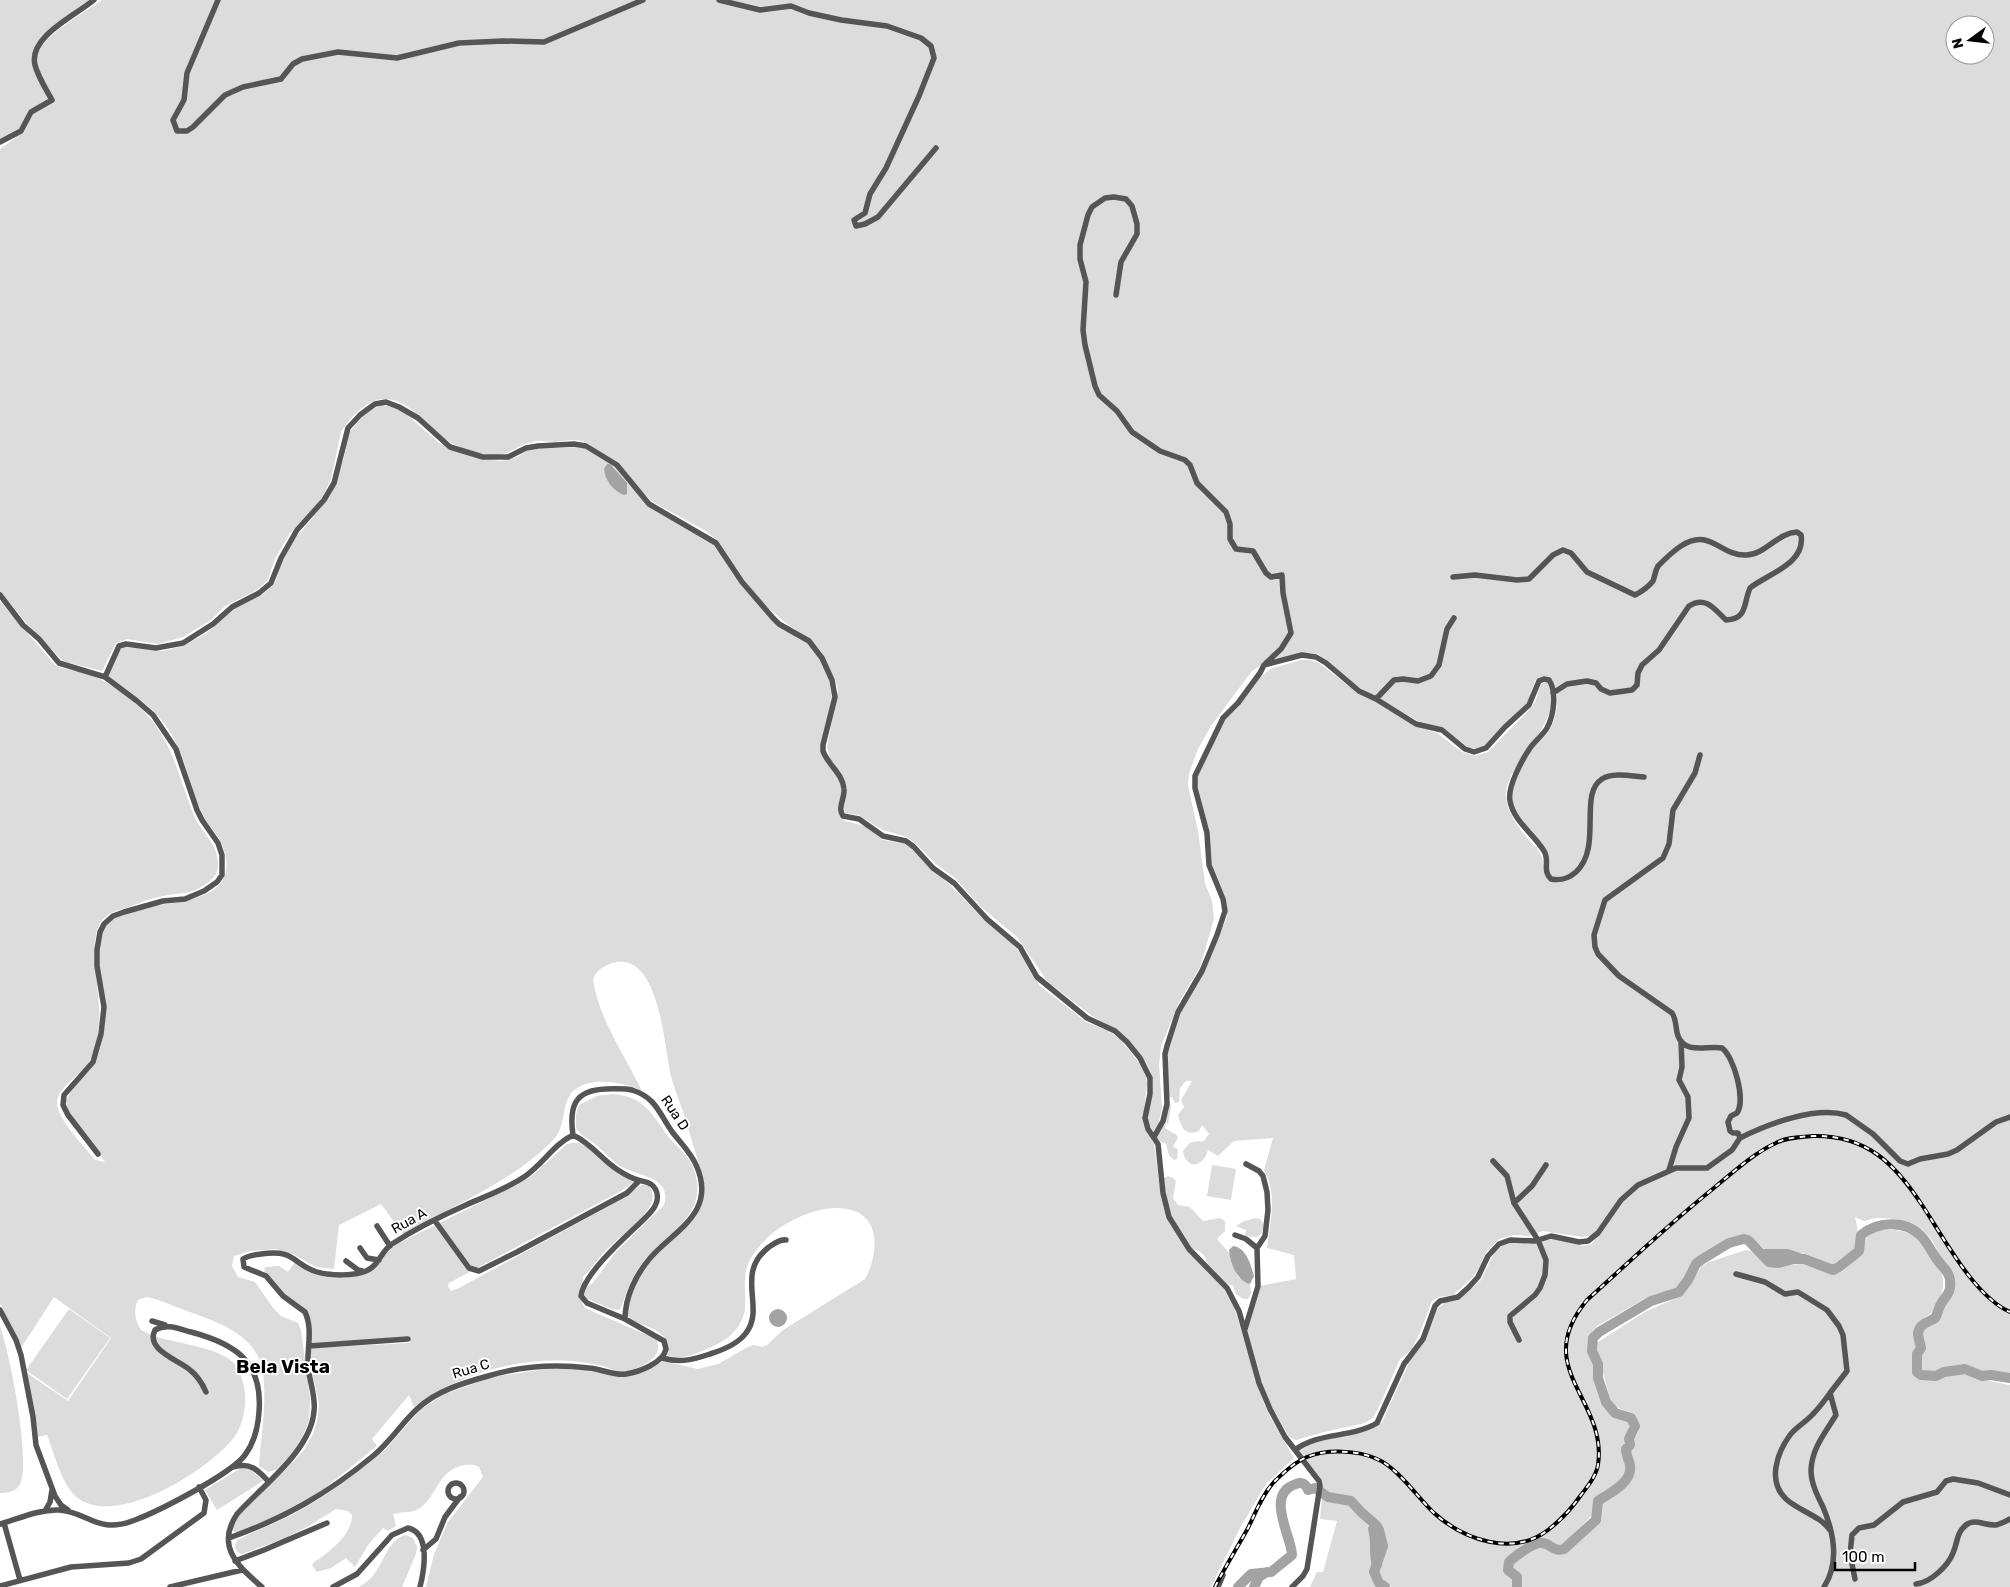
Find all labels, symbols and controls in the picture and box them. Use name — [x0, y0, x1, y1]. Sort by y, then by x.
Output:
north arrow — [1945, 15, 1995, 65]
text: N — [1948, 36, 1967, 50]
street label: Rua D — [657, 1092, 693, 1134]
street label: Rua A — [388, 1204, 430, 1238]
district label: Bela Vista — [236, 1355, 330, 1378]
street label: Rua C — [450, 1355, 492, 1383]
scale bar — [1835, 1540, 1915, 1572]
text: 100 m — [1842, 1548, 1884, 1566]

